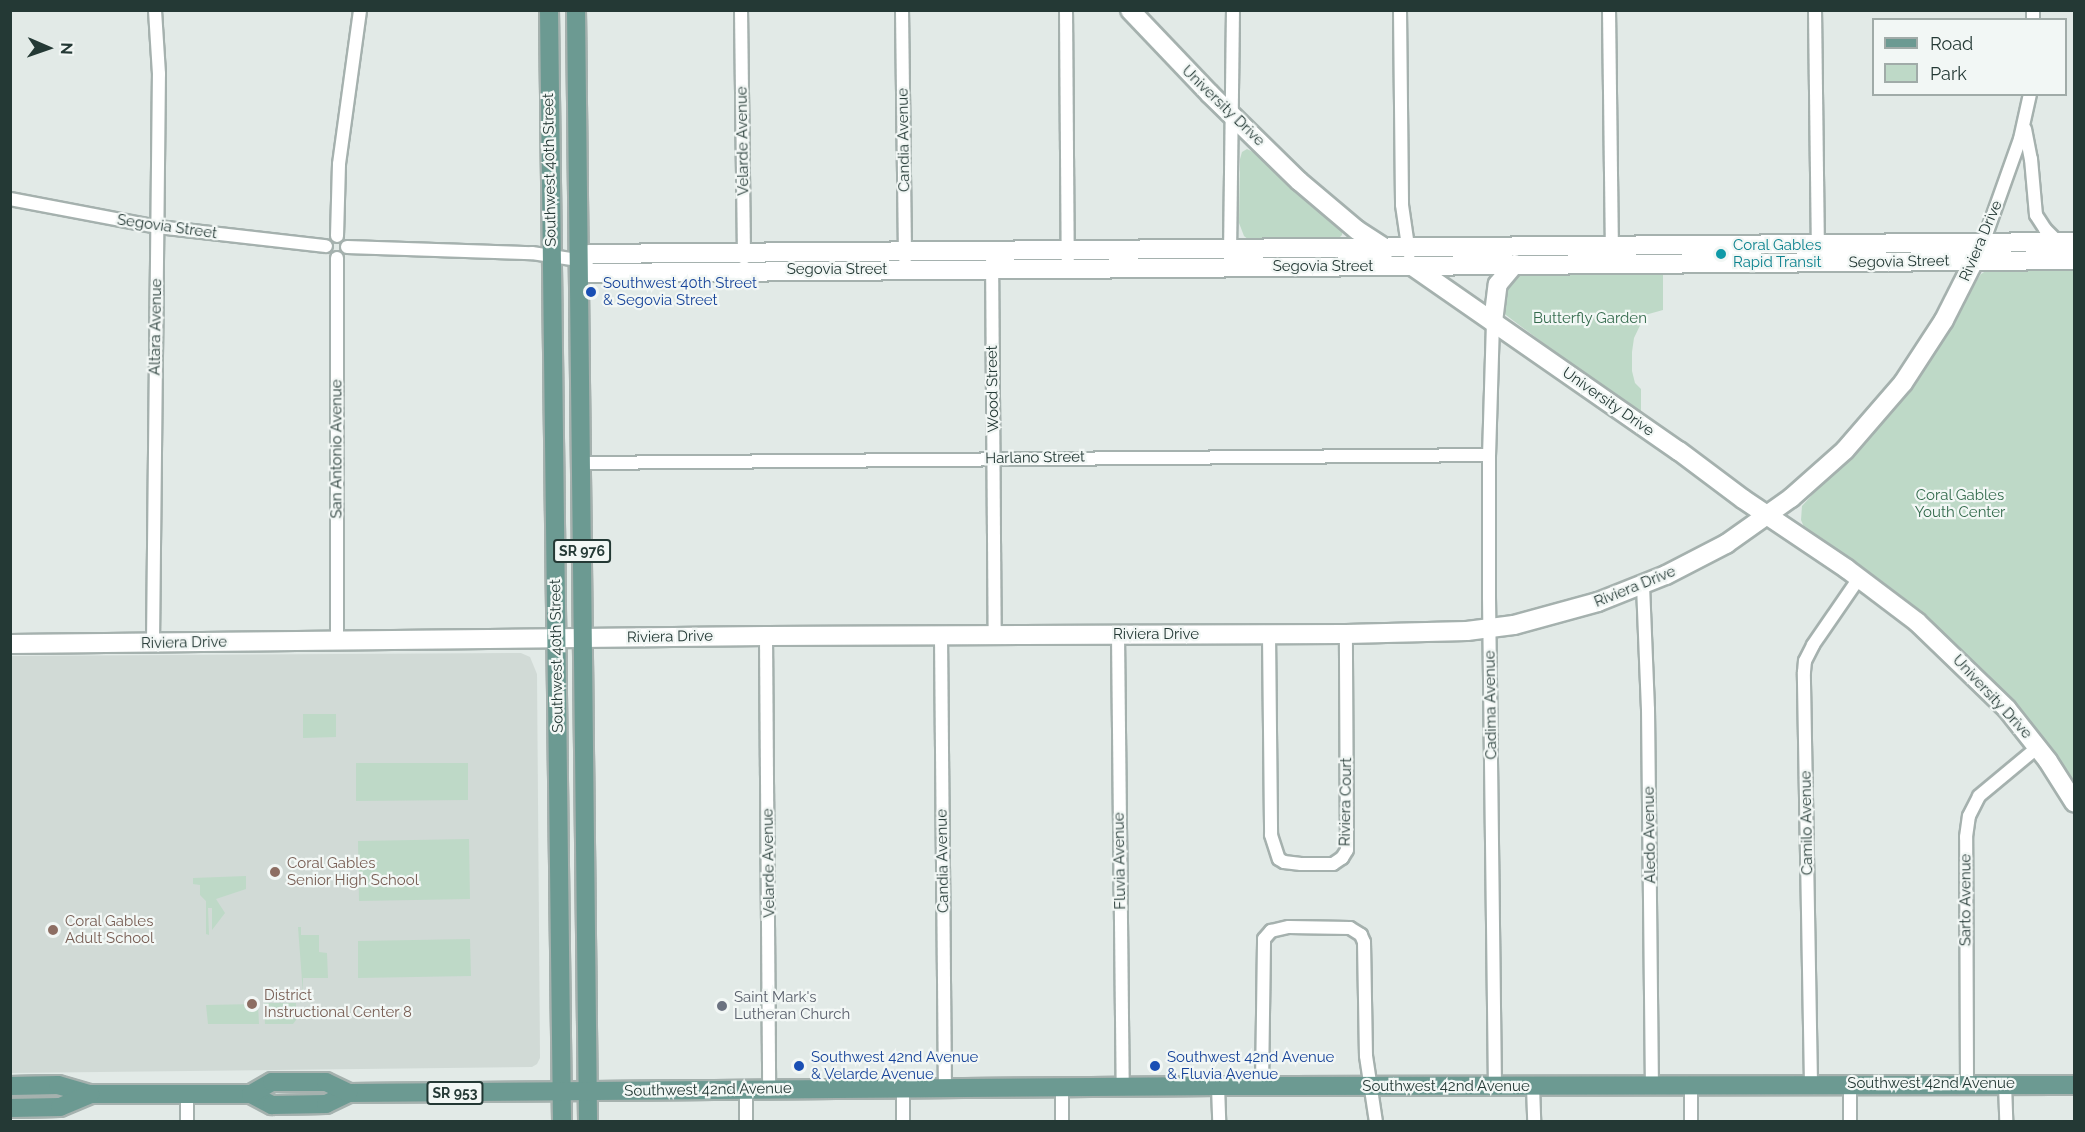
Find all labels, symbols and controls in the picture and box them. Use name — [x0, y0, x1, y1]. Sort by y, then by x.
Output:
north arrow — [18, 18, 78, 78]
legend — [1872, 18, 2067, 96]
text: Road — [1930, 33, 1973, 54]
text: N — [57, 42, 76, 55]
street label: University Drive — [1178, 62, 1268, 150]
text: Park — [1930, 63, 1967, 84]
street label: Velarde Avenue — [733, 86, 753, 196]
street label: Candia Avenue — [894, 88, 914, 192]
street label: Southwest 40th Street — [540, 93, 560, 247]
street label: Riviera Drive — [1956, 198, 2006, 284]
street label: Segovia Street — [116, 211, 218, 243]
place label: Coral Gables Rapid Transit — [1733, 236, 1822, 271]
marker: Coral Gables Rapid Transit — [1714, 247, 1728, 261]
street label: Segovia Street — [1849, 252, 1949, 272]
street label: Segovia Street — [1273, 258, 1373, 276]
street label: Segovia Street — [787, 261, 887, 279]
place label: Southwest 40th Street & Segovia Street — [603, 274, 757, 309]
street label: Altara Avenue — [146, 278, 166, 376]
marker: Southwest 40th Street & Segovia Street — [584, 285, 598, 299]
park label: Butterfly Garden — [1533, 310, 1647, 328]
street label: Wood Street — [983, 345, 1003, 433]
street label: University Drive — [1558, 364, 1658, 440]
street label: San Antonio Avenue — [328, 379, 346, 519]
street label: Harlano Street — [985, 448, 1085, 468]
park label: Coral Gables Youth Center — [1915, 486, 2005, 521]
road number: SR 976 — [552, 540, 612, 562]
street label: Riviera Drive — [1592, 563, 1678, 611]
street label: Southwest 40th Street — [547, 579, 567, 733]
street label: Riviera Drive — [1113, 626, 1199, 644]
street label: Riviera Drive — [627, 627, 713, 647]
street label: Riviera Drive — [141, 633, 227, 653]
street label: Cadima Avenue — [1481, 650, 1501, 760]
street label: University Drive — [1948, 651, 2036, 743]
street label: Riviera Court — [1336, 757, 1356, 847]
street label: Camilo Avenue — [1797, 770, 1817, 876]
street label: Aledo Avenue — [1640, 786, 1660, 884]
street label: Velarde Avenue — [759, 808, 779, 918]
street label: Candia Avenue — [933, 809, 953, 913]
street label: Fluvia Avenue — [1110, 812, 1130, 910]
place label: Coral Gables Senior High School — [287, 854, 419, 889]
street label: Sarto Avenue — [1957, 854, 1975, 946]
marker: Coral Gables Senior High School — [268, 865, 282, 879]
place label: Coral Gables Adult School — [65, 912, 154, 947]
marker: Coral Gables Adult School — [46, 923, 60, 937]
place label: District Instructional Center 8 — [264, 986, 413, 1021]
place label: Saint Mark's Lutheran Church — [734, 988, 850, 1023]
marker: District Instructional Center 8 — [245, 997, 259, 1011]
marker: Saint Mark's Lutheran Church — [715, 999, 729, 1013]
place label: Southwest 42nd Avenue & Velarde Avenue — [811, 1048, 979, 1083]
place label: Southwest 42nd Avenue & Fluvia Avenue — [1167, 1048, 1335, 1083]
marker: Southwest 42nd Avenue & Velarde Avenue — [792, 1059, 806, 1073]
marker: Southwest 42nd Avenue & Fluvia Avenue — [1148, 1059, 1162, 1073]
street label: Southwest 42nd Avenue — [1847, 1075, 2015, 1093]
street label: Southwest 42nd Avenue — [1362, 1078, 1530, 1096]
street label: Southwest 42nd Avenue — [624, 1080, 792, 1100]
road number: SR 953 — [425, 1082, 485, 1104]

